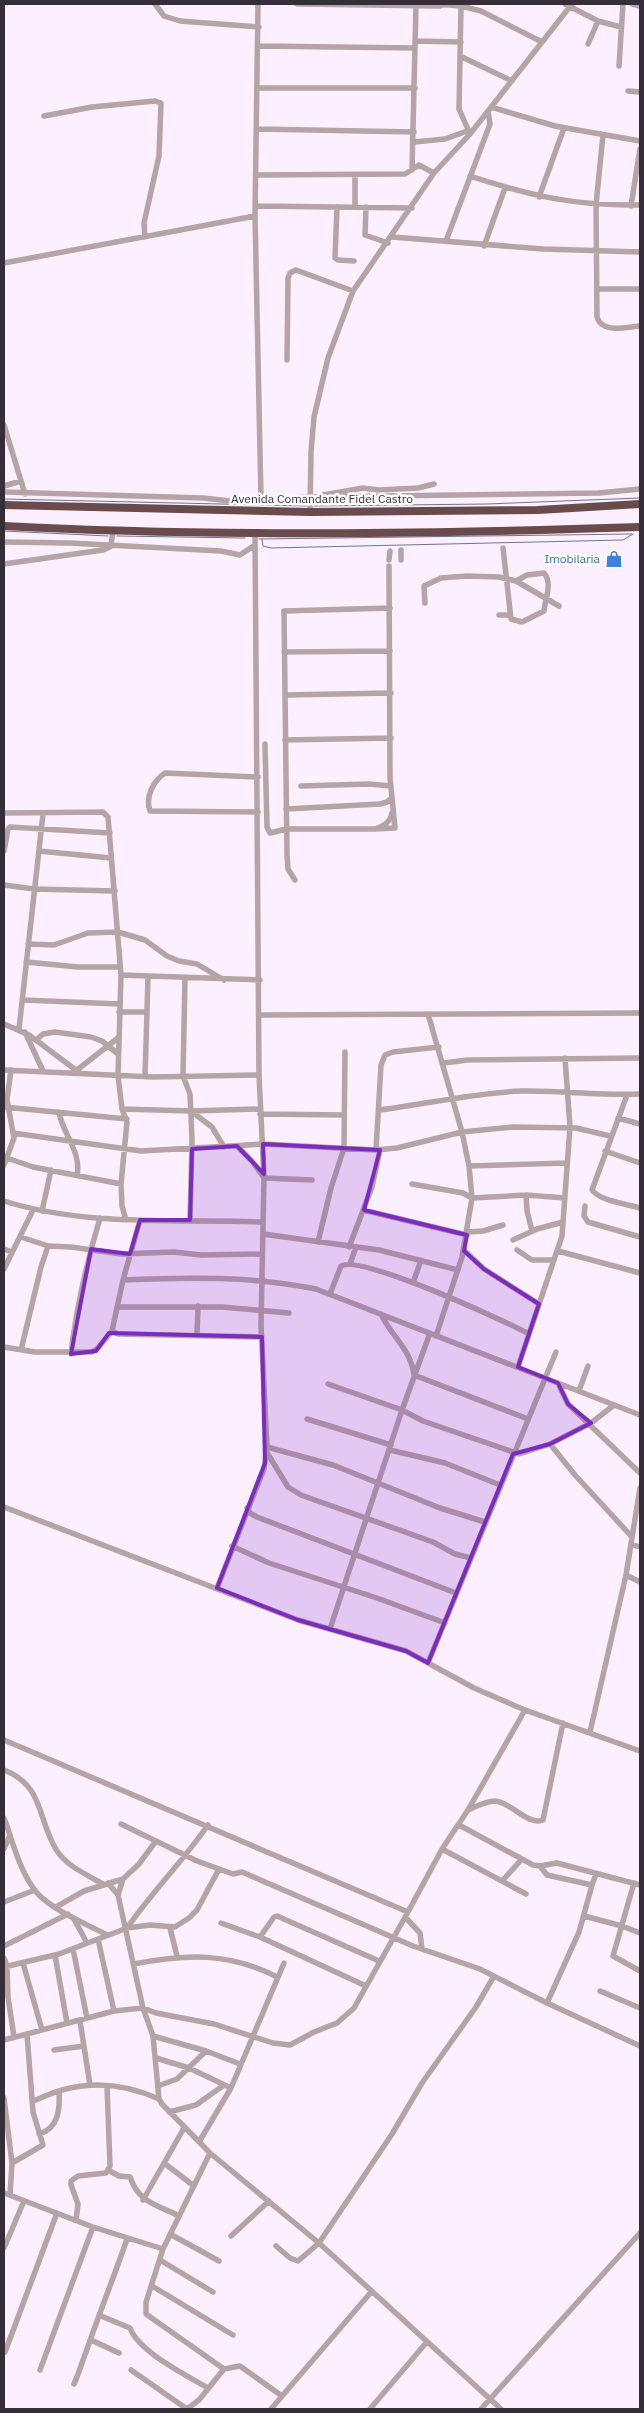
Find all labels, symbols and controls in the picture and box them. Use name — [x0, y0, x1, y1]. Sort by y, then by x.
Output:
street label: Avenida Comandante Fidel Castro — [231, 491, 413, 506]
shop icon: Imobilaria — [604, 549, 624, 569]
place label: Imobilaria — [545, 551, 601, 566]

